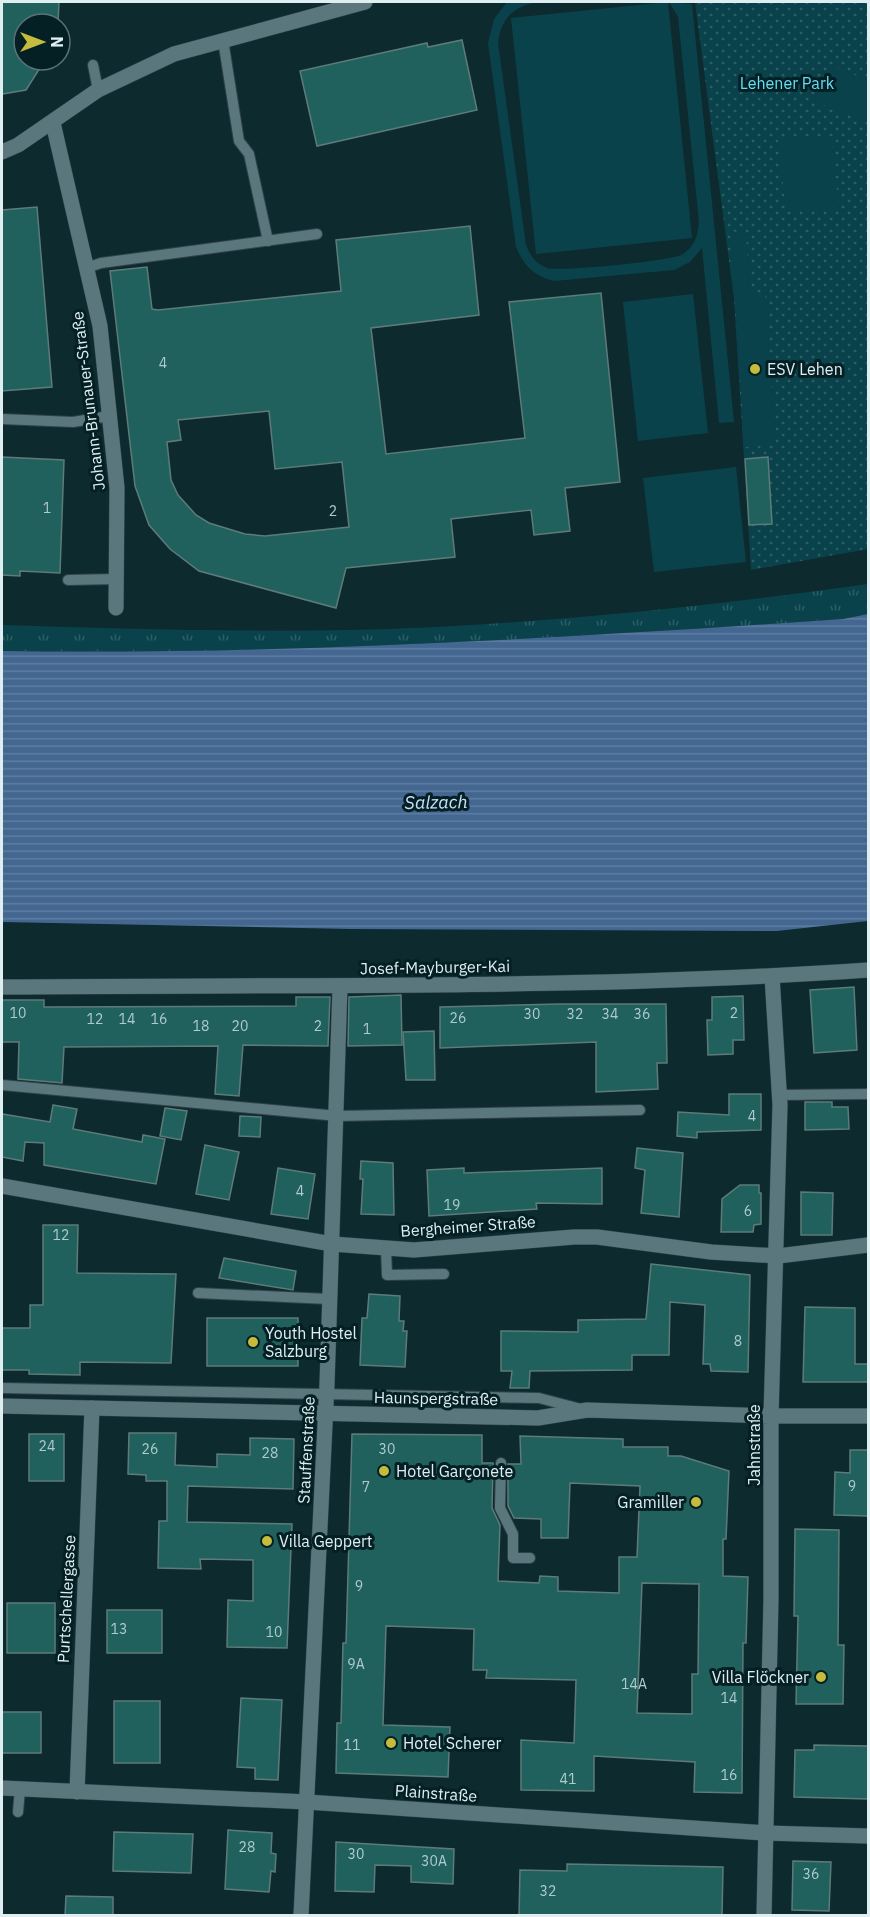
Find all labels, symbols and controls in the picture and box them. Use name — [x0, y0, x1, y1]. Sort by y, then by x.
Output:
north arrow — [12, 12, 72, 72]
text: N — [47, 36, 67, 48]
park label: Lehener Park — [740, 73, 835, 93]
street label: Johann-Brunauer-Straße — [67, 310, 109, 492]
house number: 4 — [159, 354, 167, 372]
place label: ESV Lehen — [767, 359, 843, 379]
marker: ESV Lehen — [748, 362, 762, 376]
house number: 1 — [43, 499, 51, 517]
house number: 2 — [329, 502, 337, 520]
water label: Salzach — [404, 790, 468, 814]
street label: Josef-Mayburger-Kai — [360, 956, 510, 978]
house number: 10 — [10, 1004, 26, 1022]
house number: 2 — [730, 1004, 738, 1022]
house number: 30 — [524, 1005, 540, 1023]
house number: 32 — [567, 1005, 583, 1023]
house number: 34 — [602, 1005, 618, 1023]
house number: 36 — [634, 1005, 650, 1023]
house number: 26 — [450, 1009, 466, 1027]
house number: 12 — [87, 1010, 103, 1028]
house number: 14 — [119, 1010, 135, 1028]
house number: 16 — [151, 1010, 167, 1028]
house number: 18 — [193, 1017, 209, 1035]
house number: 20 — [232, 1017, 248, 1035]
house number: 2 — [314, 1017, 322, 1035]
house number: 1 — [363, 1020, 371, 1038]
house number: 4 — [748, 1107, 756, 1125]
house number: 4 — [296, 1182, 304, 1200]
house number: 19 — [444, 1196, 460, 1214]
house number: 6 — [744, 1202, 752, 1220]
street label: Bergheimer Straße — [400, 1211, 537, 1241]
house number: 12 — [53, 1226, 69, 1244]
place label: Youth Hostel Salzburg — [265, 1323, 357, 1361]
house number: 8 — [734, 1332, 742, 1350]
marker: Youth Hostel Salzburg — [246, 1335, 260, 1349]
street label: Haunspergstraße — [374, 1387, 499, 1409]
street label: Stauffenstraße — [293, 1396, 319, 1504]
street label: Jahnstraße — [744, 1404, 764, 1486]
house number: 24 — [39, 1437, 55, 1455]
house number: 26 — [142, 1440, 158, 1458]
house number: 30 — [379, 1440, 395, 1458]
house number: 28 — [262, 1444, 278, 1462]
place label: Hotel Garçonete — [396, 1461, 514, 1481]
marker: Hotel Garçonete — [377, 1464, 391, 1478]
house number: 9 — [848, 1477, 856, 1495]
house number: 7 — [362, 1478, 370, 1496]
place label: Gramiller — [617, 1492, 684, 1512]
marker: Gramiller — [689, 1495, 703, 1509]
place label: Villa Geppert — [279, 1531, 373, 1551]
street label: Purtschellergasse — [53, 1534, 79, 1664]
marker: Villa Geppert — [260, 1534, 274, 1548]
house number: 9 — [355, 1577, 363, 1595]
house number: 13 — [111, 1620, 127, 1638]
house number: 10 — [266, 1623, 282, 1641]
house number: 9A — [347, 1655, 365, 1673]
place label: Villa Flöckner — [712, 1667, 809, 1687]
marker: Villa Flöckner — [814, 1670, 828, 1684]
house number: 14A — [621, 1675, 647, 1693]
house number: 14 — [721, 1689, 737, 1707]
place label: Hotel Scherer — [403, 1733, 502, 1753]
house number: 11 — [344, 1736, 360, 1754]
marker: Hotel Scherer — [384, 1736, 398, 1750]
house number: 16 — [721, 1766, 737, 1784]
house number: 41 — [560, 1770, 576, 1788]
street label: Plainstraße — [394, 1780, 478, 1806]
house number: 28 — [239, 1838, 255, 1856]
house number: 30 — [348, 1845, 364, 1863]
house number: 30A — [421, 1852, 447, 1870]
house number: 36 — [803, 1865, 819, 1883]
house number: 32 — [540, 1882, 556, 1900]

